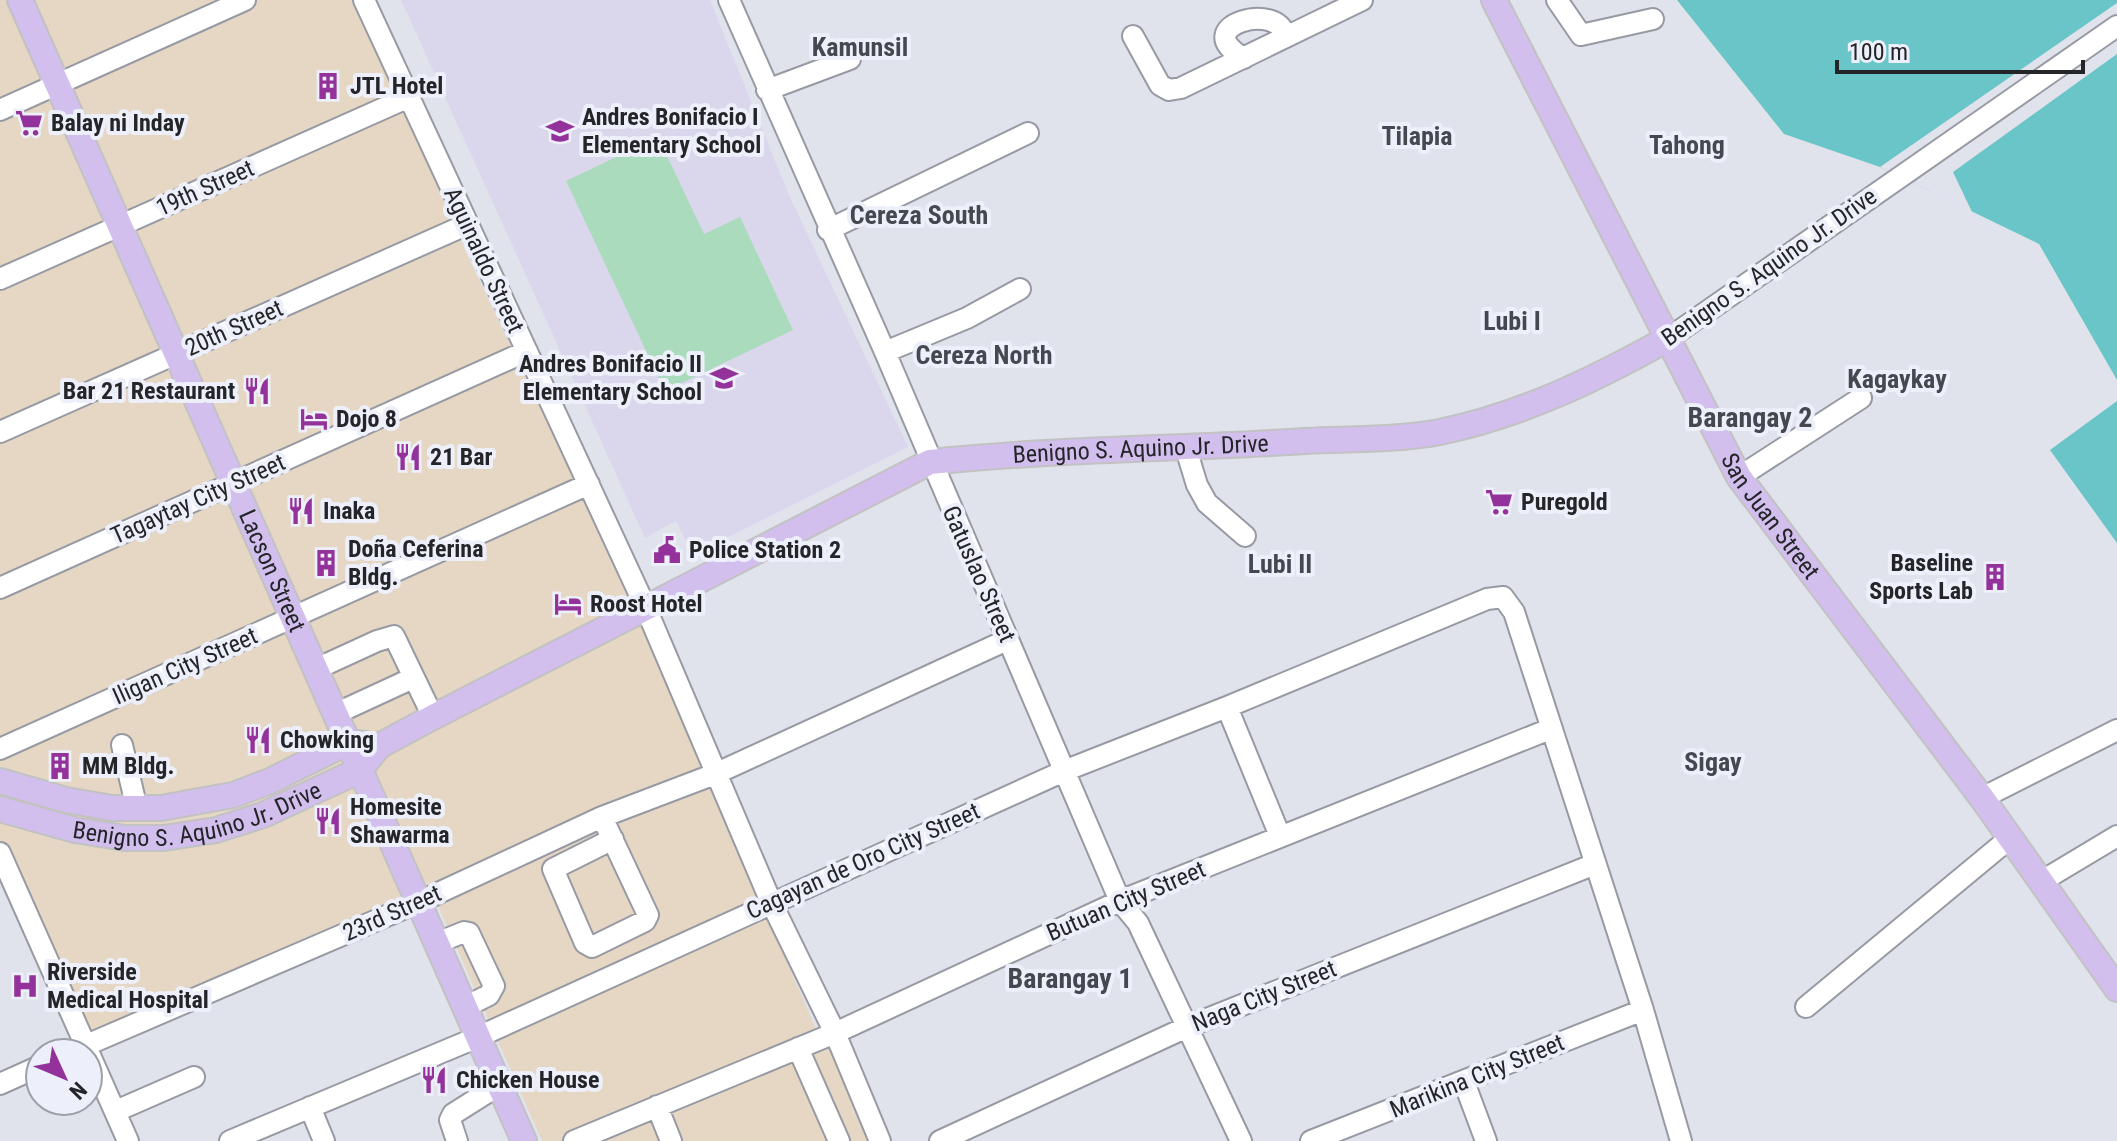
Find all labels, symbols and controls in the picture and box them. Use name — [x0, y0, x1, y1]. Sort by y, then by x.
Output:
scale bar — [1837, 24, 2083, 74]
district label: Kamunsil — [812, 32, 908, 62]
text: 100 m — [1849, 38, 1908, 66]
building icon: JTL Hotel — [313, 71, 343, 101]
place label: JTL Hotel — [350, 72, 443, 100]
place label: Andres Bonifacio I Elementary School — [582, 103, 761, 159]
supermarket icon: Balay ni Inday — [14, 108, 44, 138]
place label: Balay ni Inday — [51, 109, 185, 137]
school or university icon: Andres Bonifacio I Elementary School — [545, 116, 575, 146]
district label: Tilapia — [1381, 121, 1453, 151]
district label: Tahong — [1649, 130, 1725, 160]
street label: 19th Street — [152, 154, 258, 222]
street label: Benigno S. Aquino Jr. Drive — [1656, 182, 1882, 352]
street label: Aguinaldo Street — [438, 183, 530, 337]
district label: Cereza South — [850, 200, 988, 230]
street label: 20th Street — [181, 294, 287, 362]
district label: Lubi I — [1483, 306, 1541, 336]
district label: Cereza North — [916, 340, 1052, 370]
place label: Andres Bonifacio II Elementary School — [519, 350, 702, 406]
school or university icon: Andres Bonifacio II Elementary School — [709, 363, 739, 393]
district label: Kagaykay — [1847, 364, 1947, 394]
restaurant icon: Bar 21 Restaurant — [242, 376, 272, 406]
place label: Bar 21 Restaurant — [63, 377, 235, 405]
district label: Barangay 2 — [1688, 401, 1812, 434]
hotel icon: Dojo 8 — [299, 404, 329, 434]
place label: Dojo 8 — [336, 405, 397, 433]
street label: Benigno S. Aquino Jr. Drive — [1012, 429, 1269, 469]
restaurant icon: 21 Bar — [393, 442, 423, 472]
place label: 21 Bar — [430, 443, 493, 471]
street label: Tagaytay City Street — [107, 448, 289, 550]
street label: San Juan Street — [1715, 448, 1825, 585]
supermarket icon: Puregold — [1484, 487, 1514, 517]
place label: Puregold — [1521, 488, 1608, 516]
restaurant icon: Inaka — [286, 496, 316, 526]
place label: Inaka — [323, 497, 375, 525]
street label: Gatuslao Street — [936, 502, 1022, 646]
street label: Lacson Street — [233, 505, 311, 636]
place label: Doña Ceferina Bldg. — [348, 535, 484, 591]
public building icon: Police Station 2 — [652, 535, 682, 565]
place label: Police Station 2 — [689, 536, 841, 564]
building icon: Doña Ceferina Bldg. — [311, 548, 341, 578]
district label: Lubi II — [1248, 549, 1312, 579]
place label: Baseline Sports Lab — [1869, 549, 1973, 605]
building icon: Baseline Sports Lab — [1980, 562, 2010, 592]
hotel icon: Roost Hotel — [553, 589, 583, 619]
place label: Roost Hotel — [590, 590, 703, 618]
street label: Iligan City Street — [108, 622, 262, 710]
restaurant icon: Chowking — [243, 725, 273, 755]
place label: Chowking — [280, 726, 374, 754]
district label: Sigay — [1684, 747, 1742, 777]
building icon: MM Bldg. — [45, 751, 75, 781]
place label: MM Bldg. — [82, 752, 174, 780]
street label: Benigno S. Aquino Jr. Drive — [71, 776, 326, 852]
place label: Homesite Shawarma — [350, 793, 450, 849]
street label: Cagayan de Oro City Street — [742, 797, 984, 925]
restaurant icon: Homesite Shawarma — [313, 806, 343, 836]
street label: Butuan City Street — [1042, 855, 1210, 947]
street label: 23rd Street — [339, 879, 445, 947]
street label: Naga City Street — [1188, 954, 1340, 1038]
place label: Riverside Medical Hospital — [47, 958, 209, 1014]
district label: Barangay 1 — [1008, 962, 1132, 995]
hospital icon: Riverside Medical Hospital — [10, 971, 40, 1001]
street label: Marikina City Street — [1386, 1028, 1568, 1124]
north arrow — [24, 1037, 104, 1117]
restaurant icon: Chicken House — [419, 1065, 449, 1095]
place label: Chicken House — [456, 1066, 600, 1094]
text: N — [64, 1077, 92, 1104]

